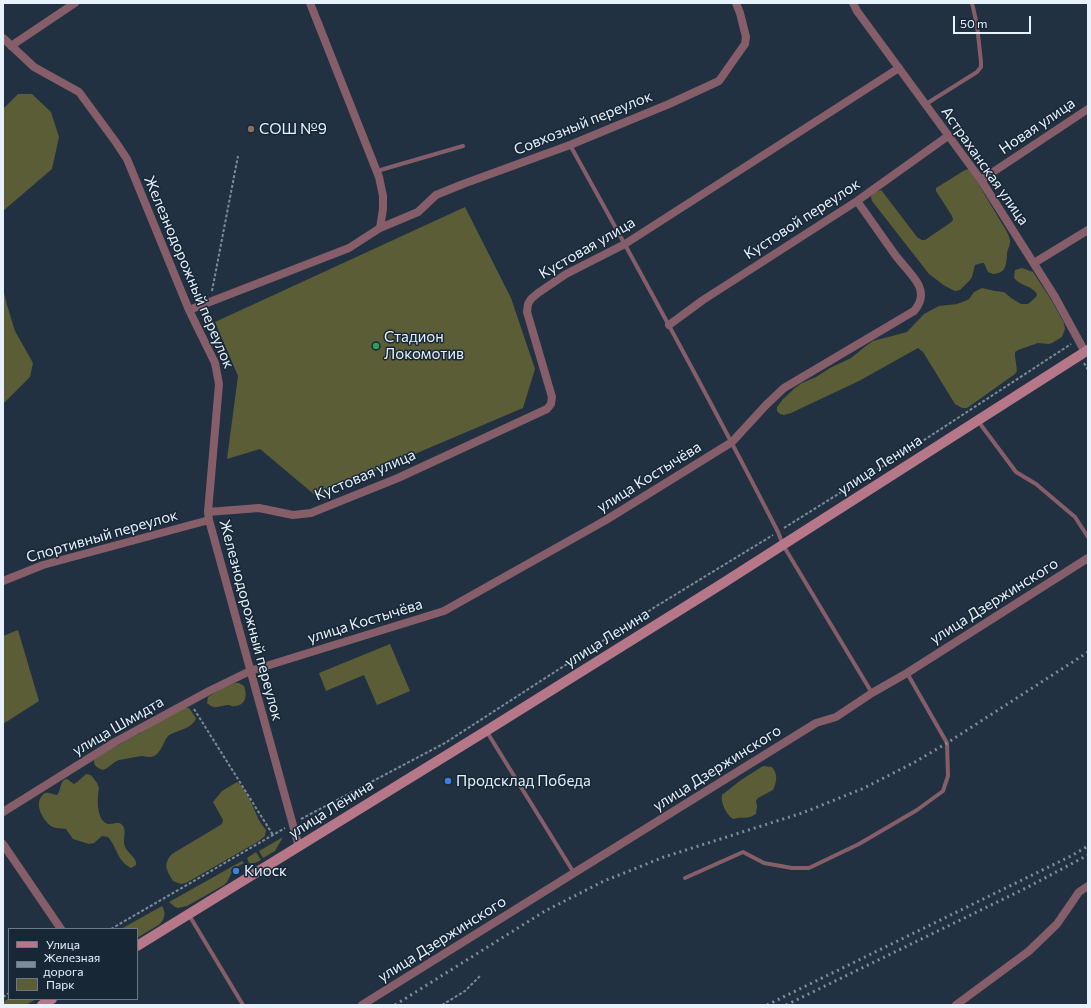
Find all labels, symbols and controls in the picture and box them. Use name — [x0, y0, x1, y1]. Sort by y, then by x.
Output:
scale bar — [955, 8, 1033, 34]
text: 50 m — [960, 16, 988, 30]
street label: Совхозный переулок — [511, 87, 655, 159]
street label: Новая улица — [996, 94, 1078, 158]
street label: Астраханская улица — [937, 103, 1033, 229]
place label: СОШ №9 — [259, 120, 327, 138]
marker: СОШ №9 — [246, 124, 256, 134]
street label: Железнодорожный переулок — [140, 173, 238, 371]
street label: Кустовой переулок — [741, 175, 863, 263]
street label: Кустовая улица — [536, 213, 638, 283]
place label: Стадион Локомотив — [384, 328, 464, 363]
marker: Стадион Локомотив — [371, 341, 381, 351]
street label: улица Ленина — [835, 431, 925, 499]
street label: улица Костычёва — [594, 438, 704, 516]
street label: Кустовая улица — [312, 446, 418, 504]
street label: Спортивный переулок — [24, 506, 180, 566]
street label: Железнодорожный переулок — [215, 517, 287, 723]
street label: улица Дзержинского — [927, 554, 1061, 648]
street label: улица Костычёва — [305, 595, 425, 647]
street label: улица Ленина — [561, 605, 653, 671]
street label: улица Шмидта — [69, 693, 167, 759]
street label: улица Дзержинского — [650, 721, 784, 815]
place label: Продсклад Победа — [456, 772, 591, 790]
street label: улица Ленина — [285, 776, 377, 842]
marker: Продсклад Победа — [443, 776, 453, 786]
place label: Киоск — [244, 862, 287, 880]
marker: Киоск — [231, 866, 241, 876]
street label: улица Дзержинского — [375, 892, 509, 986]
legend — [8, 928, 138, 1000]
text: Улица — [46, 937, 80, 951]
text: Железная дорога — [44, 950, 100, 978]
text: Парк — [46, 977, 75, 991]

